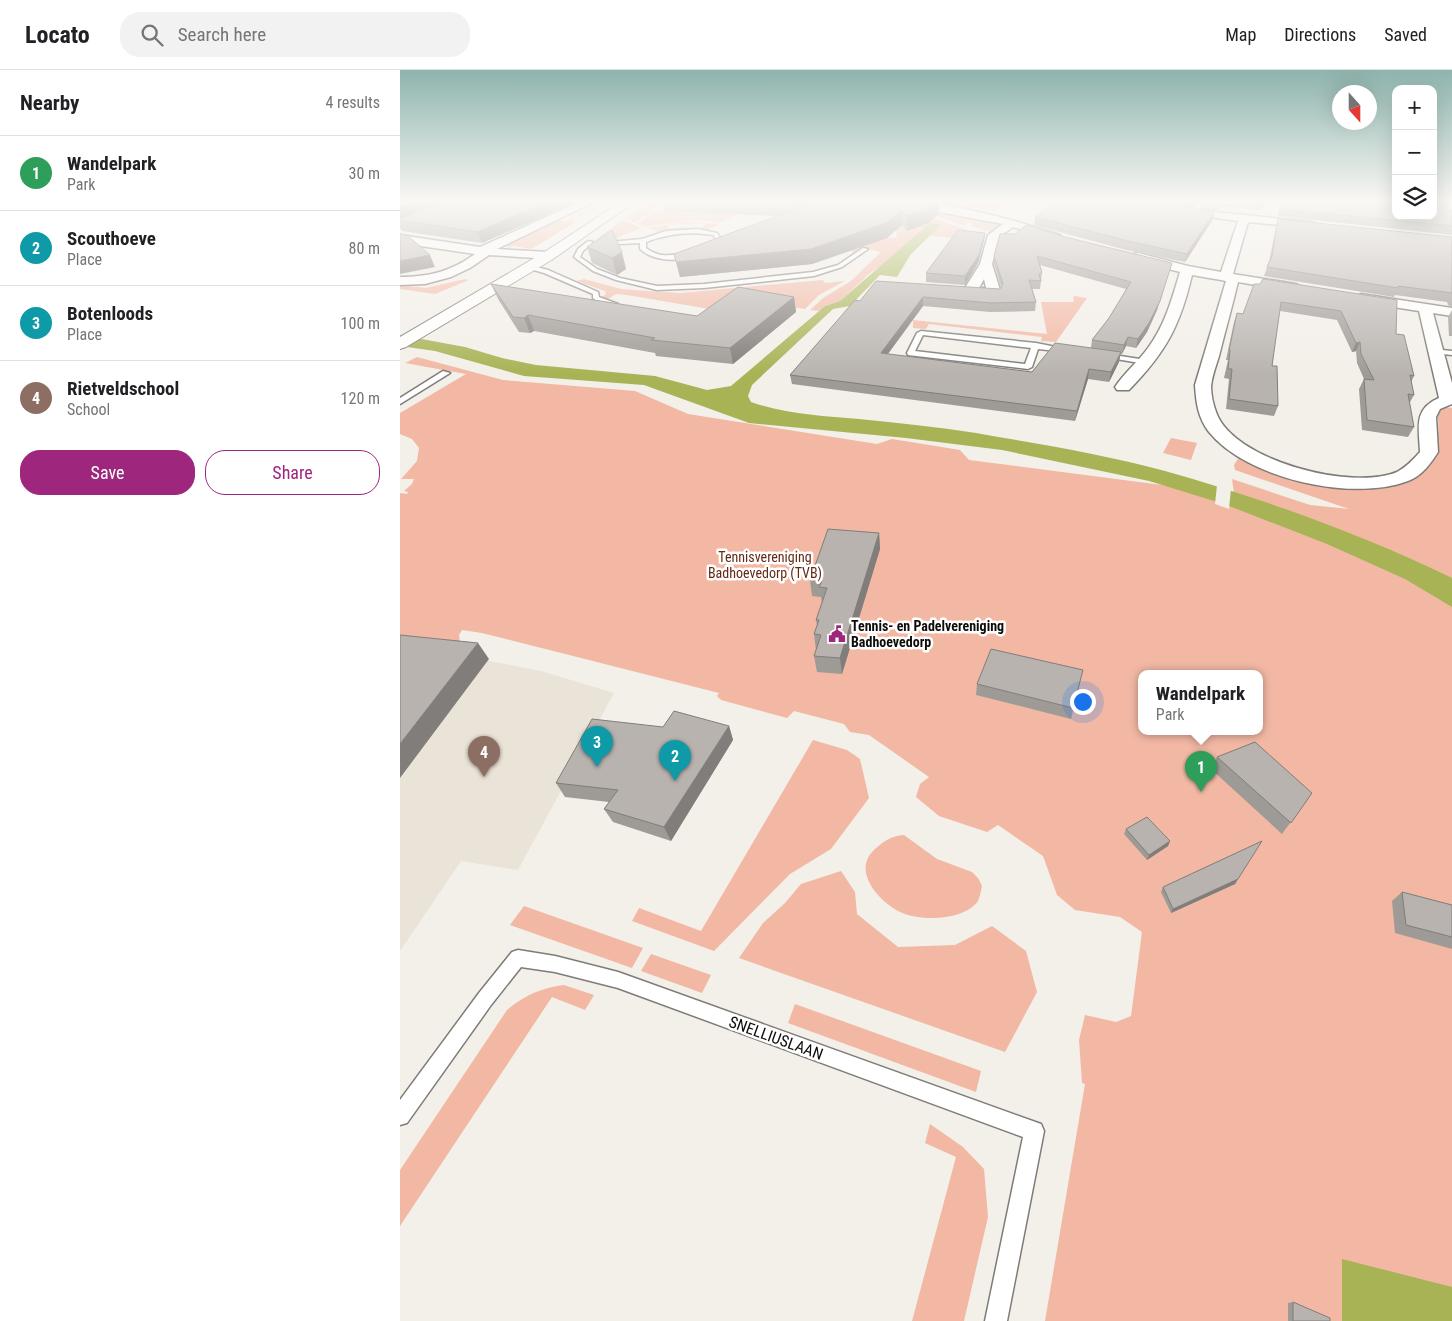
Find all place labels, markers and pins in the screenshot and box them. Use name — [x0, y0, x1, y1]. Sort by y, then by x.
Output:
place label: Tennis- en Padelvereniging Badhoevedorp — [851, 618, 1004, 650]
public building icon: Tennis- en Padelvereniging Badhoevedorp — [827, 624, 847, 644]
pin: 3 — [581, 726, 613, 767]
pin: 4 — [468, 736, 500, 777]
pin: 2 — [659, 740, 691, 781]
pin: 1 — [1185, 751, 1217, 792]

